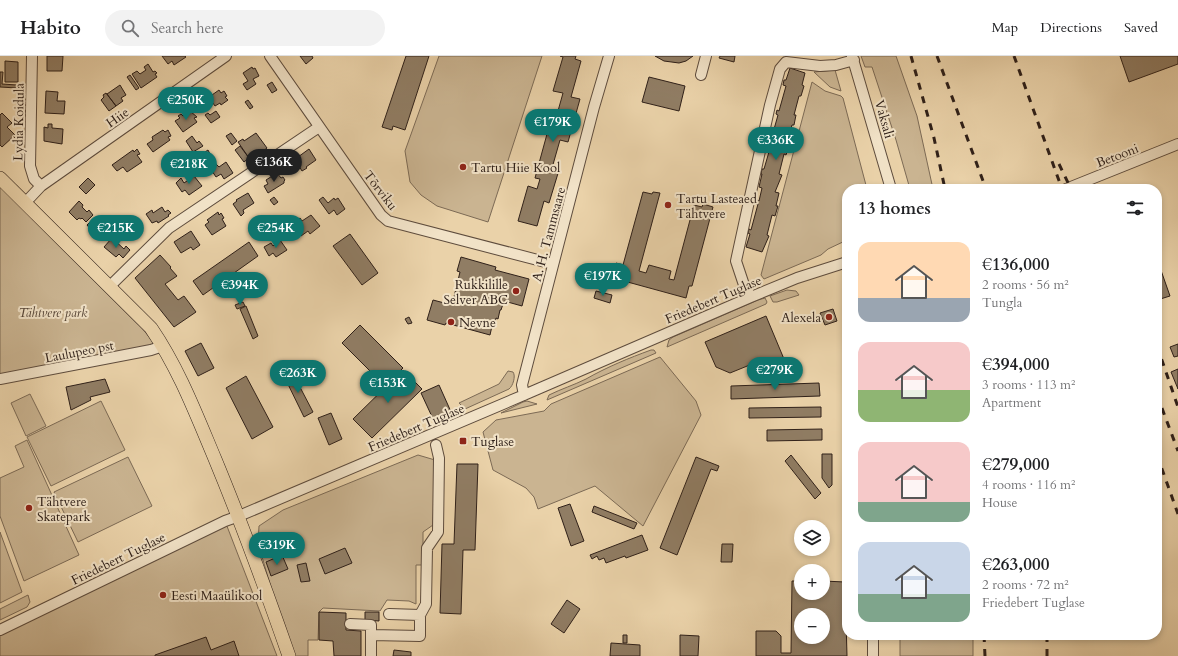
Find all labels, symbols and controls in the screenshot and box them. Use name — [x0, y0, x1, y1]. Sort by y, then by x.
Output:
search box — [105, 10, 385, 46]
text: Habito — [20, 15, 81, 41]
icon: search — [119, 17, 141, 39]
text: Search here — [151, 18, 224, 38]
text: Map — [992, 18, 1018, 37]
text: Directions — [1040, 18, 1102, 37]
text: Saved — [1124, 18, 1158, 37]
street label: Lydia Koidula — [9, 83, 29, 161]
pin: €250K — [158, 87, 214, 121]
text: €250K — [167, 91, 205, 109]
street label: Vaksali — [870, 98, 898, 141]
street label: Hiie — [103, 103, 133, 132]
pin: €179K — [525, 109, 581, 143]
text: €179K — [534, 113, 572, 131]
pin: €336K — [748, 127, 804, 161]
text: €336K — [757, 131, 795, 149]
street label: Betooni — [1094, 140, 1141, 172]
pin: €136K — [246, 149, 302, 183]
pin: €218K — [161, 151, 217, 185]
text: €136K — [255, 153, 293, 171]
text: €218K — [170, 155, 208, 173]
place label: Tartu Hiie Kool — [471, 159, 561, 177]
marker: Tartu Hiie Kool — [458, 162, 468, 172]
street label: Tõrviku — [359, 167, 401, 214]
street label: A. H. Tammsaare — [528, 185, 570, 283]
place label: Tartu Lasteaed Tähtvere — [676, 190, 757, 223]
text: 13 homes — [858, 197, 931, 220]
icon: filters — [1124, 197, 1146, 219]
marker: Tartu Lasteaed Tähtvere — [663, 200, 673, 210]
pin: €215K — [88, 215, 144, 249]
pin: €254K — [248, 215, 304, 249]
text: €215K — [97, 219, 135, 237]
text: €254K — [257, 219, 295, 237]
text: €136,000 — [982, 253, 1049, 276]
icon: home — [890, 258, 938, 306]
pin: €197K — [575, 263, 631, 297]
text: €197K — [584, 267, 622, 285]
street label: Friedebert Tuglase — [663, 271, 764, 328]
pin: €394K — [212, 272, 268, 306]
text: €394K — [221, 276, 259, 294]
place label: Rukkilille Selver ABC — [444, 276, 508, 309]
text: 2 rooms · 56 m² — [982, 276, 1069, 294]
marker: Rukkilille Selver ABC — [511, 286, 521, 296]
text: Tungla — [982, 294, 1022, 312]
park label: Tähtvere park — [19, 304, 88, 322]
place label: Alexela — [781, 309, 821, 327]
marker: Alexela — [824, 312, 834, 322]
place label: Nevne — [459, 314, 496, 332]
marker: Nevne — [446, 317, 456, 327]
street label: Laulupeo pst — [43, 336, 115, 367]
text: €394,000 — [982, 353, 1049, 376]
pin: €279K — [747, 357, 803, 391]
icon: home — [890, 358, 938, 406]
pin: €263K — [270, 360, 326, 394]
text: €279K — [756, 361, 794, 379]
text: €263K — [279, 364, 317, 382]
pin: €153K — [360, 370, 416, 404]
text: €153K — [369, 374, 407, 392]
text: 3 rooms · 113 m² — [982, 376, 1075, 394]
text: Apartment — [982, 394, 1041, 412]
street label: Friedebert Tuglase — [366, 399, 467, 456]
place label: Tuglase — [471, 433, 514, 451]
marker: Tuglase — [458, 436, 468, 446]
text: €279,000 — [982, 453, 1049, 476]
icon: home — [890, 458, 938, 506]
text: 4 rooms · 116 m² — [982, 476, 1075, 494]
place label: Tähtvere Skatepark — [37, 493, 90, 526]
text: House — [982, 494, 1017, 512]
marker: Tähtvere Skatepark — [24, 503, 34, 513]
map controls — [794, 520, 830, 644]
button: layers — [794, 520, 830, 556]
street label: Friedebert Tuglase — [68, 528, 169, 590]
pin: €319K — [249, 532, 305, 566]
text: €319K — [258, 536, 296, 554]
text: €263,000 — [982, 553, 1049, 576]
icon: home — [890, 558, 938, 606]
button: + — [794, 564, 830, 600]
text: 2 rooms · 72 m² — [982, 576, 1069, 594]
place label: Eesti Maaülikool — [171, 587, 263, 605]
marker: Eesti Maaülikool — [158, 590, 168, 600]
text: Friedebert Tuglase — [982, 594, 1085, 612]
button: − — [794, 608, 830, 644]

